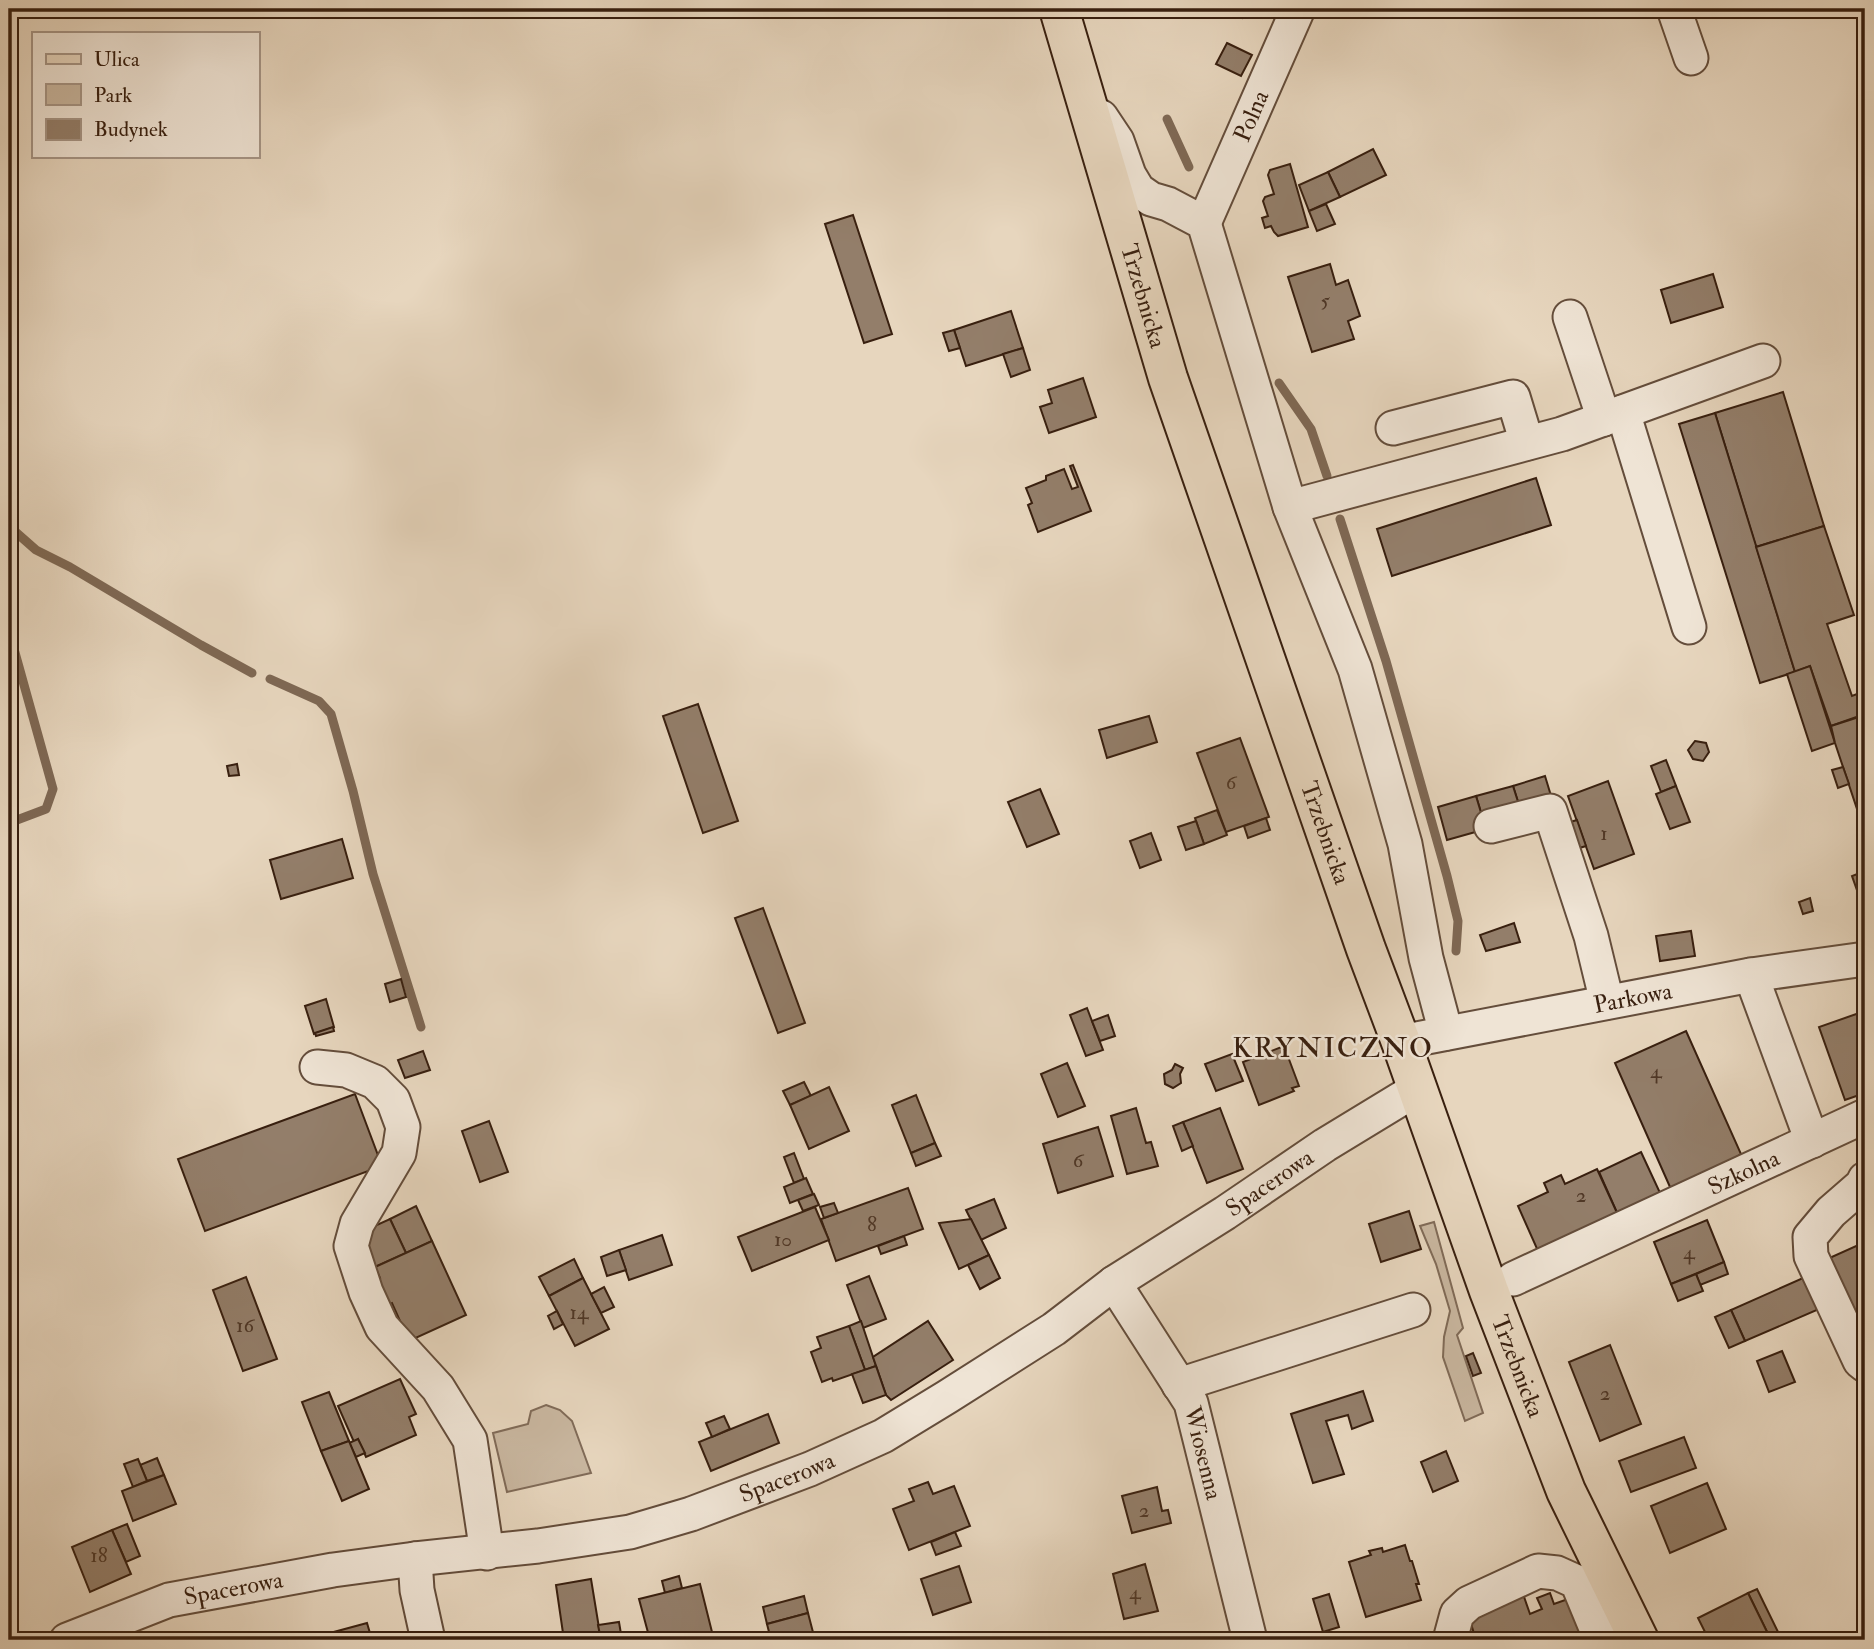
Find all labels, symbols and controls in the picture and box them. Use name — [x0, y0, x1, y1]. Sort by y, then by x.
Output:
legend — [32, 32, 259, 158]
text: Ulica — [94, 46, 140, 73]
text: Park — [94, 82, 132, 109]
street label: Polna — [1226, 84, 1276, 146]
text: Budynek — [94, 116, 168, 143]
street label: Trzebnicka — [1114, 240, 1174, 353]
house number: 5 — [1320, 287, 1330, 314]
house number: 6 — [1226, 769, 1238, 796]
street label: Trzebnicka — [1293, 777, 1358, 889]
house number: 1 — [1600, 820, 1608, 847]
street label: Parkowa — [1591, 975, 1676, 1020]
district label: KRYNICZNO — [1232, 1031, 1434, 1066]
house number: 4 — [1650, 1058, 1663, 1085]
street label: Spacerowa — [1219, 1141, 1320, 1224]
street label: Szkolna — [1703, 1142, 1785, 1202]
house number: 6 — [1073, 1147, 1085, 1174]
house number: 2 — [1576, 1182, 1586, 1209]
house number: 8 — [867, 1211, 877, 1238]
house number: 10 — [774, 1226, 792, 1253]
house number: 4 — [1683, 1239, 1696, 1266]
house number: 14 — [570, 1299, 590, 1326]
street label: Trzebnicka — [1484, 1311, 1552, 1423]
house number: 16 — [236, 1312, 255, 1339]
house number: 2 — [1600, 1380, 1610, 1407]
street label: Wiosenna — [1177, 1402, 1230, 1504]
street label: Spacerowa — [735, 1444, 841, 1510]
house number: 2 — [1139, 1497, 1149, 1524]
house number: 18 — [90, 1542, 108, 1569]
street label: Spacerowa — [181, 1564, 286, 1612]
house number: 4 — [1129, 1579, 1142, 1606]

